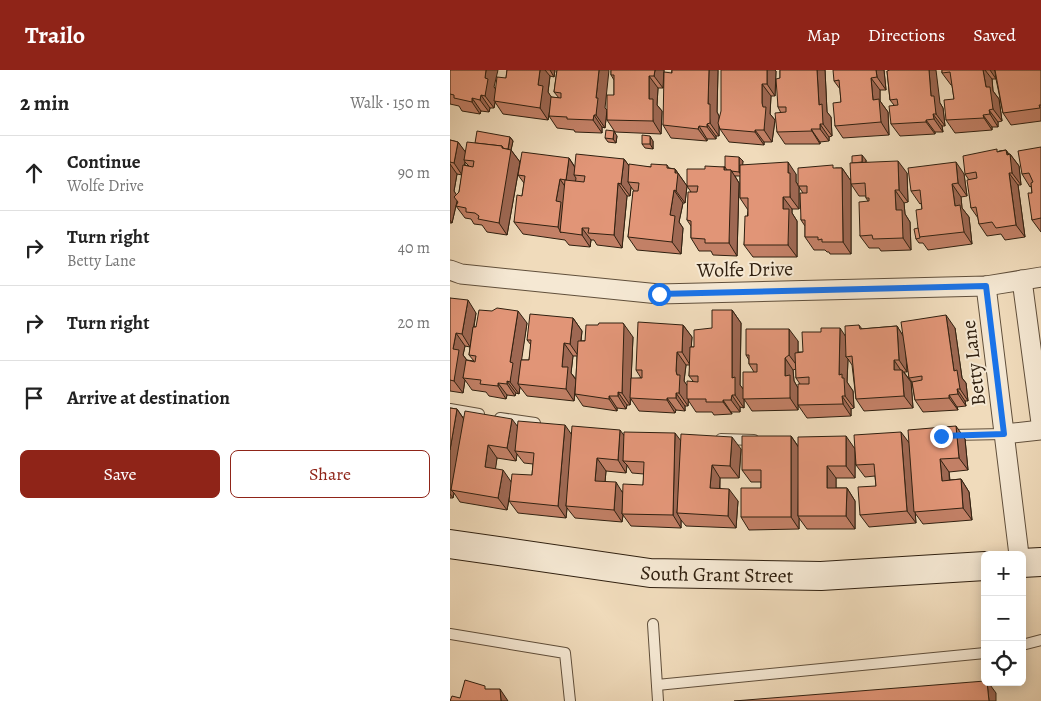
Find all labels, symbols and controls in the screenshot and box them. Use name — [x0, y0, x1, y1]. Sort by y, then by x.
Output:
text: Trailo — [25, 19, 85, 51]
text: Map — [807, 23, 840, 47]
text: Directions — [868, 23, 945, 47]
text: Saved — [973, 23, 1016, 47]
text: 2 min — [20, 89, 69, 117]
text: Walk · 150 m — [350, 92, 430, 114]
text: Continue — [67, 149, 141, 175]
icon: ahead — [20, 159, 48, 187]
text: 90 m — [398, 162, 430, 184]
text: Wolfe Drive — [67, 175, 144, 197]
text: Turn right — [67, 224, 149, 250]
icon: right — [20, 234, 48, 262]
text: 40 m — [398, 237, 430, 259]
text: Betty Lane — [67, 250, 136, 272]
street label: Wolfe Drive — [696, 255, 793, 284]
route start — [648, 283, 671, 306]
icon: right — [20, 309, 48, 337]
text: Turn right — [67, 310, 149, 336]
text: 20 m — [397, 312, 430, 334]
street label: Betty Lane — [955, 319, 992, 407]
icon: arrive — [20, 384, 48, 412]
text: Arrive at destination — [67, 385, 230, 411]
route end — [930, 425, 953, 448]
button: Save — [20, 450, 220, 498]
button: Share — [230, 450, 430, 498]
map controls — [981, 551, 1026, 686]
button: + — [981, 551, 1026, 596]
street label: South Grant Street — [639, 559, 794, 590]
button: − — [981, 596, 1026, 641]
button: locate — [981, 641, 1026, 686]

